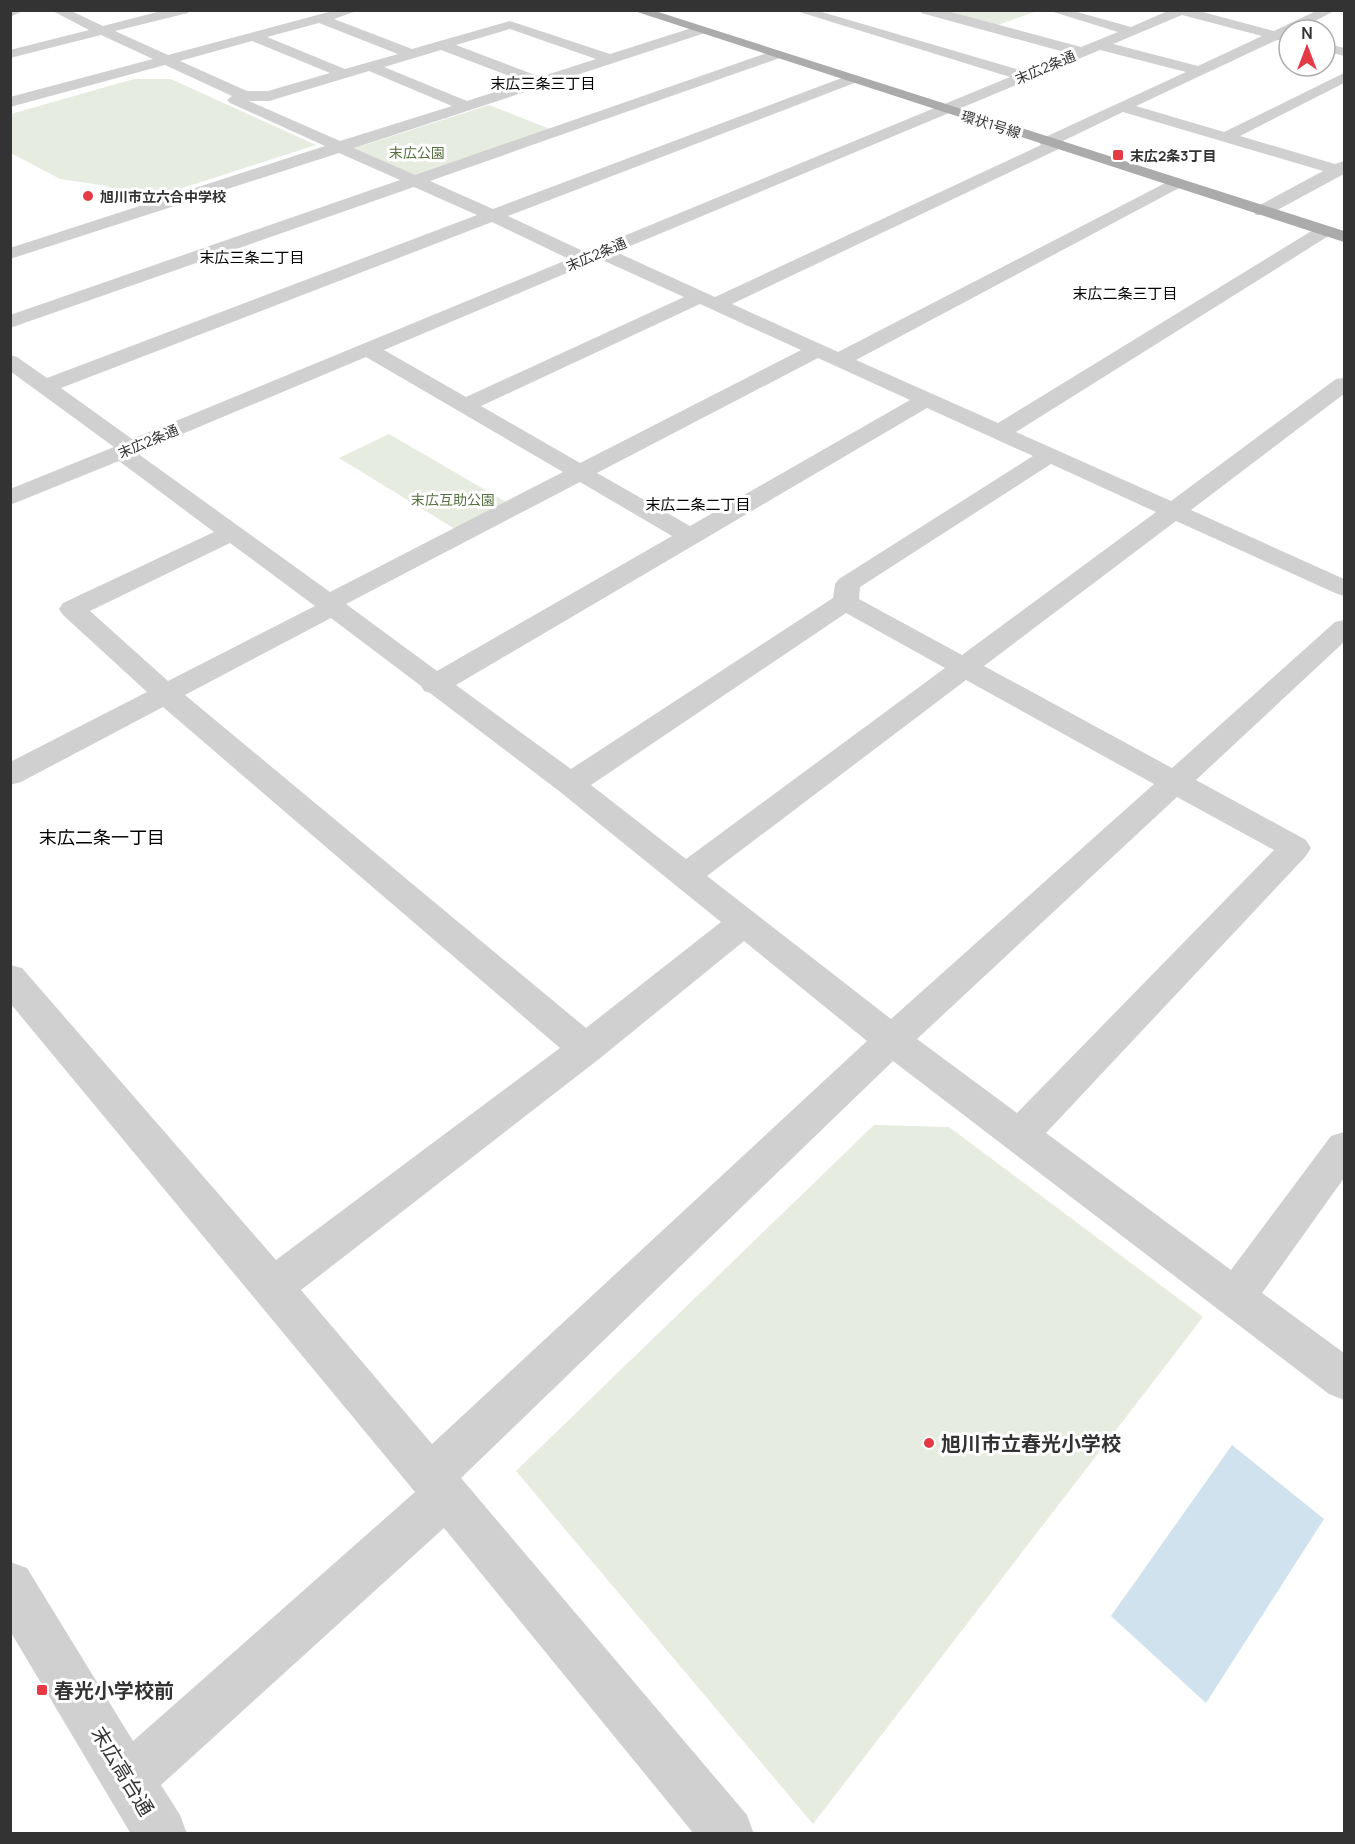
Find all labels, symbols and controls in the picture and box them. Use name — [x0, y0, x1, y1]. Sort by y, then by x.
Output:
north arrow — [1277, 18, 1337, 78]
text: N — [1301, 22, 1313, 44]
street label: 末広2条通 — [1012, 46, 1078, 88]
district label: 末広三条三丁目 — [490, 73, 596, 94]
street label: 環状1号線 — [959, 106, 1023, 142]
park label: 末広公園 — [389, 143, 445, 162]
place label: 末広2条3丁目 — [1130, 146, 1216, 165]
marker: 末広2条3丁目 — [1111, 148, 1125, 162]
place label: 旭川市立六合中学校 — [100, 187, 226, 206]
marker: 旭川市立六合中学校 — [81, 189, 95, 203]
street label: 末広2条通 — [563, 233, 629, 275]
district label: 末広三条二丁目 — [199, 247, 305, 268]
district label: 末広二条三丁目 — [1072, 283, 1178, 304]
street label: 末広2条通 — [115, 420, 181, 462]
park label: 末広互助公園 — [411, 490, 495, 509]
district label: 末広二条二丁目 — [645, 494, 751, 515]
district label: 末広二条一丁目 — [39, 825, 165, 849]
place label: 旭川市立春光小学校 — [941, 1430, 1121, 1457]
marker: 旭川市立春光小学校 — [922, 1436, 936, 1450]
place label: 春光小学校前 — [54, 1677, 174, 1704]
marker: 春光小学校前 — [35, 1683, 49, 1697]
street label: 末広高台通 — [86, 1721, 160, 1821]

